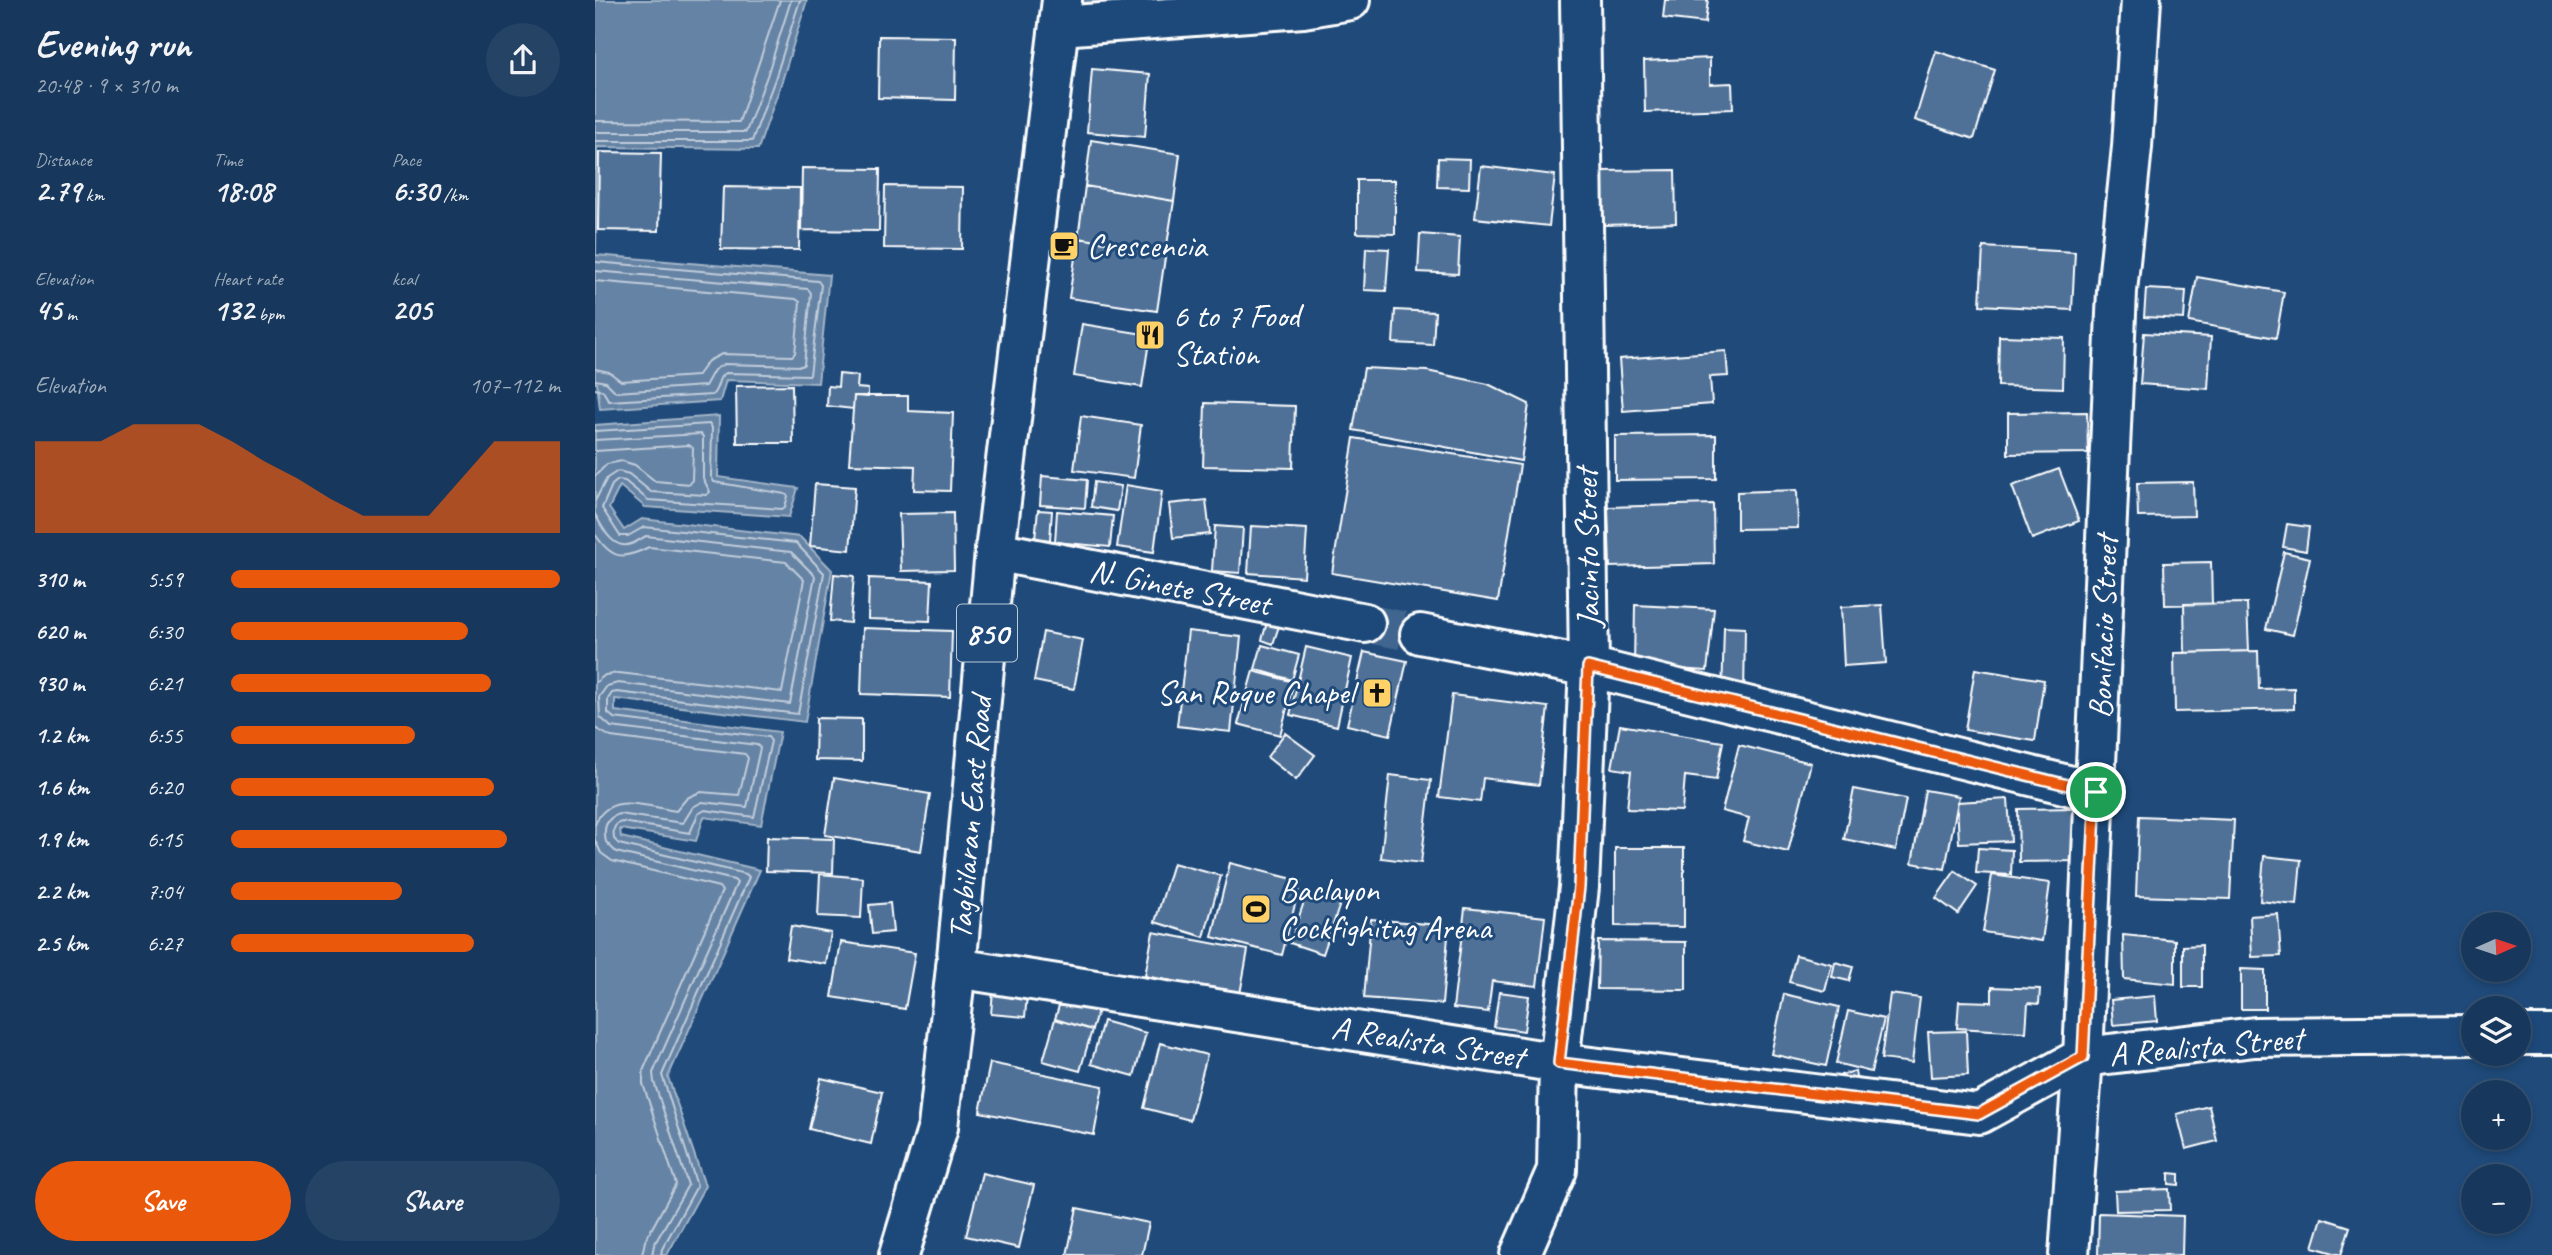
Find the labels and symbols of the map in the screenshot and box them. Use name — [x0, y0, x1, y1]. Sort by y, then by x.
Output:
place label: Crescencia — [1087, 225, 1209, 267]
cafe icon: Crescencia — [1047, 229, 1081, 263]
place label: 6 to 7 Food Station — [1173, 295, 1305, 375]
restaurant icon: 6 to 7 Food Station — [1133, 318, 1167, 352]
street label: Jacinto Street — [1565, 464, 1609, 630]
street label: Bonifacio Street — [2079, 531, 2127, 719]
street label: N. Ginete Street — [1086, 549, 1277, 626]
road number: 850 — [957, 604, 1017, 662]
place label: San Roque Chapel — [1157, 672, 1359, 714]
church icon: San Roque Chapel — [1360, 676, 1394, 710]
street label: Tagbilaran East Road — [938, 690, 1002, 941]
pin — [2066, 762, 2126, 822]
place label: Baclayon Cockfighitng Arena — [1279, 869, 1493, 949]
sports icon: Baclayon Cockfighitng Arena — [1239, 892, 1273, 926]
north arrow — [2461, 912, 2531, 982]
street label: A Realista Street — [1329, 1006, 1531, 1079]
street label: A Realista Street — [2107, 1016, 2309, 1075]

